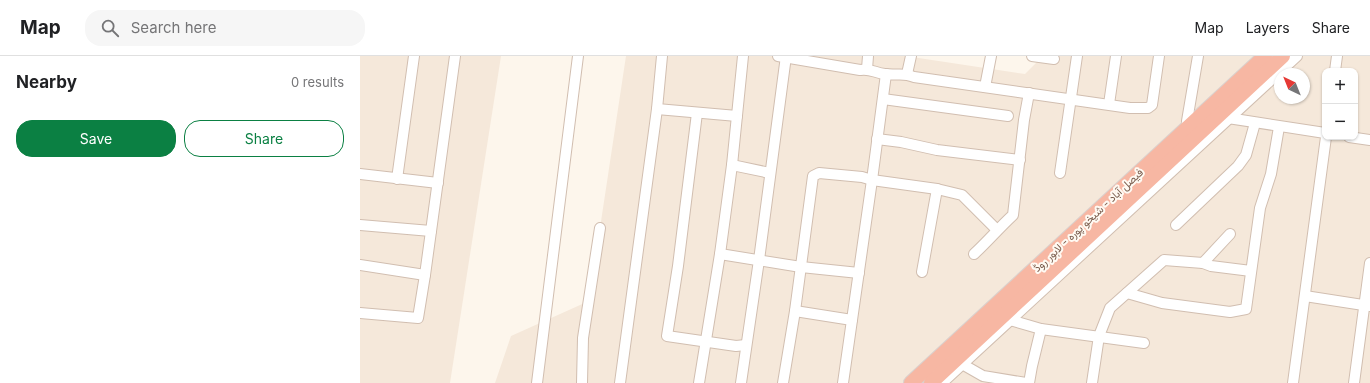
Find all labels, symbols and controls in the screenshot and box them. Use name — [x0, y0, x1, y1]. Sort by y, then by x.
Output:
search box — [85, 10, 365, 46]
text: Map — [20, 16, 61, 39]
icon: search — [99, 17, 121, 39]
text: Search here — [131, 18, 216, 37]
text: Map — [1195, 19, 1224, 36]
text: Layers — [1246, 19, 1290, 36]
text: Share — [1312, 19, 1350, 36]
north arrow — [1274, 68, 1310, 104]
map controls — [1322, 68, 1358, 140]
button: + — [1322, 68, 1358, 104]
text: Nearby — [16, 72, 77, 92]
text: 0 results — [291, 74, 344, 90]
button: − — [1322, 104, 1358, 140]
button: Save — [16, 120, 176, 157]
button: Share — [184, 120, 344, 157]
street label: فیصل آباد - شیخو پورہ - لاہور روڈ — [1030, 165, 1147, 275]

